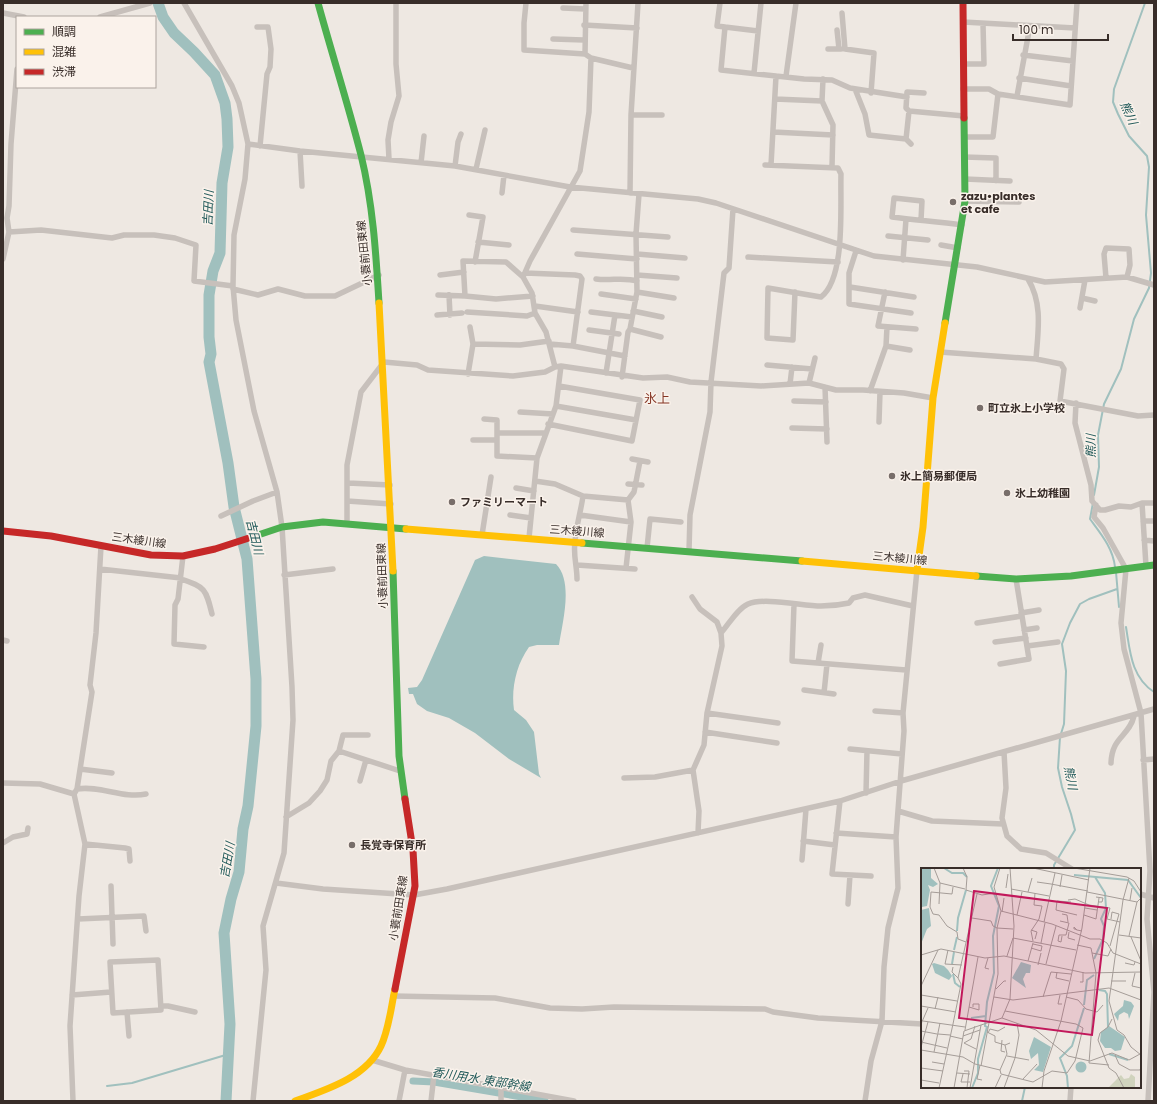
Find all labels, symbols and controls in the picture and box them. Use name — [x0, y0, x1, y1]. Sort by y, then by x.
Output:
legend — [16, 16, 156, 88]
scale bar — [1013, 16, 1108, 42]
text: 100 m — [1019, 21, 1053, 38]
text: 順調 — [52, 23, 76, 40]
text: 混雑 — [52, 43, 76, 60]
text: 渋滞 — [52, 63, 76, 80]
water label: 熊川 — [1116, 99, 1142, 129]
water label: 吉田川 — [199, 188, 217, 226]
place label: zazu•plantes et cafe — [961, 188, 1035, 217]
marker: zazu•plantes et cafe — [948, 197, 958, 207]
street label: 小蓑前田東線 — [353, 219, 375, 287]
district label: 氷上 — [644, 389, 670, 408]
place label: 町立氷上小学校 — [988, 400, 1065, 416]
marker: 町立氷上小学校 — [975, 403, 985, 413]
water label: 熊川 — [1082, 432, 1099, 458]
place label: 氷上簡易郵便局 — [900, 468, 977, 484]
marker: 氷上簡易郵便局 — [887, 471, 897, 481]
place label: 氷上幼稚園 — [1015, 485, 1070, 501]
marker: 氷上幼稚園 — [1002, 488, 1012, 498]
place label: ファミリーマート — [460, 494, 548, 510]
marker: ファミリーマート — [447, 497, 457, 507]
water label: 吉田川 — [242, 517, 268, 558]
street label: 三木綾川線 — [549, 521, 605, 541]
street label: 三木綾川線 — [111, 528, 167, 552]
street label: 小蓑前田東線 — [373, 543, 391, 609]
street label: 三木綾川線 — [872, 548, 928, 568]
water label: 熊川 — [1060, 765, 1082, 793]
place label: 長覚寺保育所 — [360, 837, 426, 853]
water label: 吉田川 — [216, 839, 239, 879]
marker: 長覚寺保育所 — [347, 840, 357, 850]
inset map — [921, 868, 1141, 1088]
street label: 小蓑前田東線 — [385, 874, 411, 942]
water label: 香川用水 東部幹線 — [430, 1063, 533, 1095]

